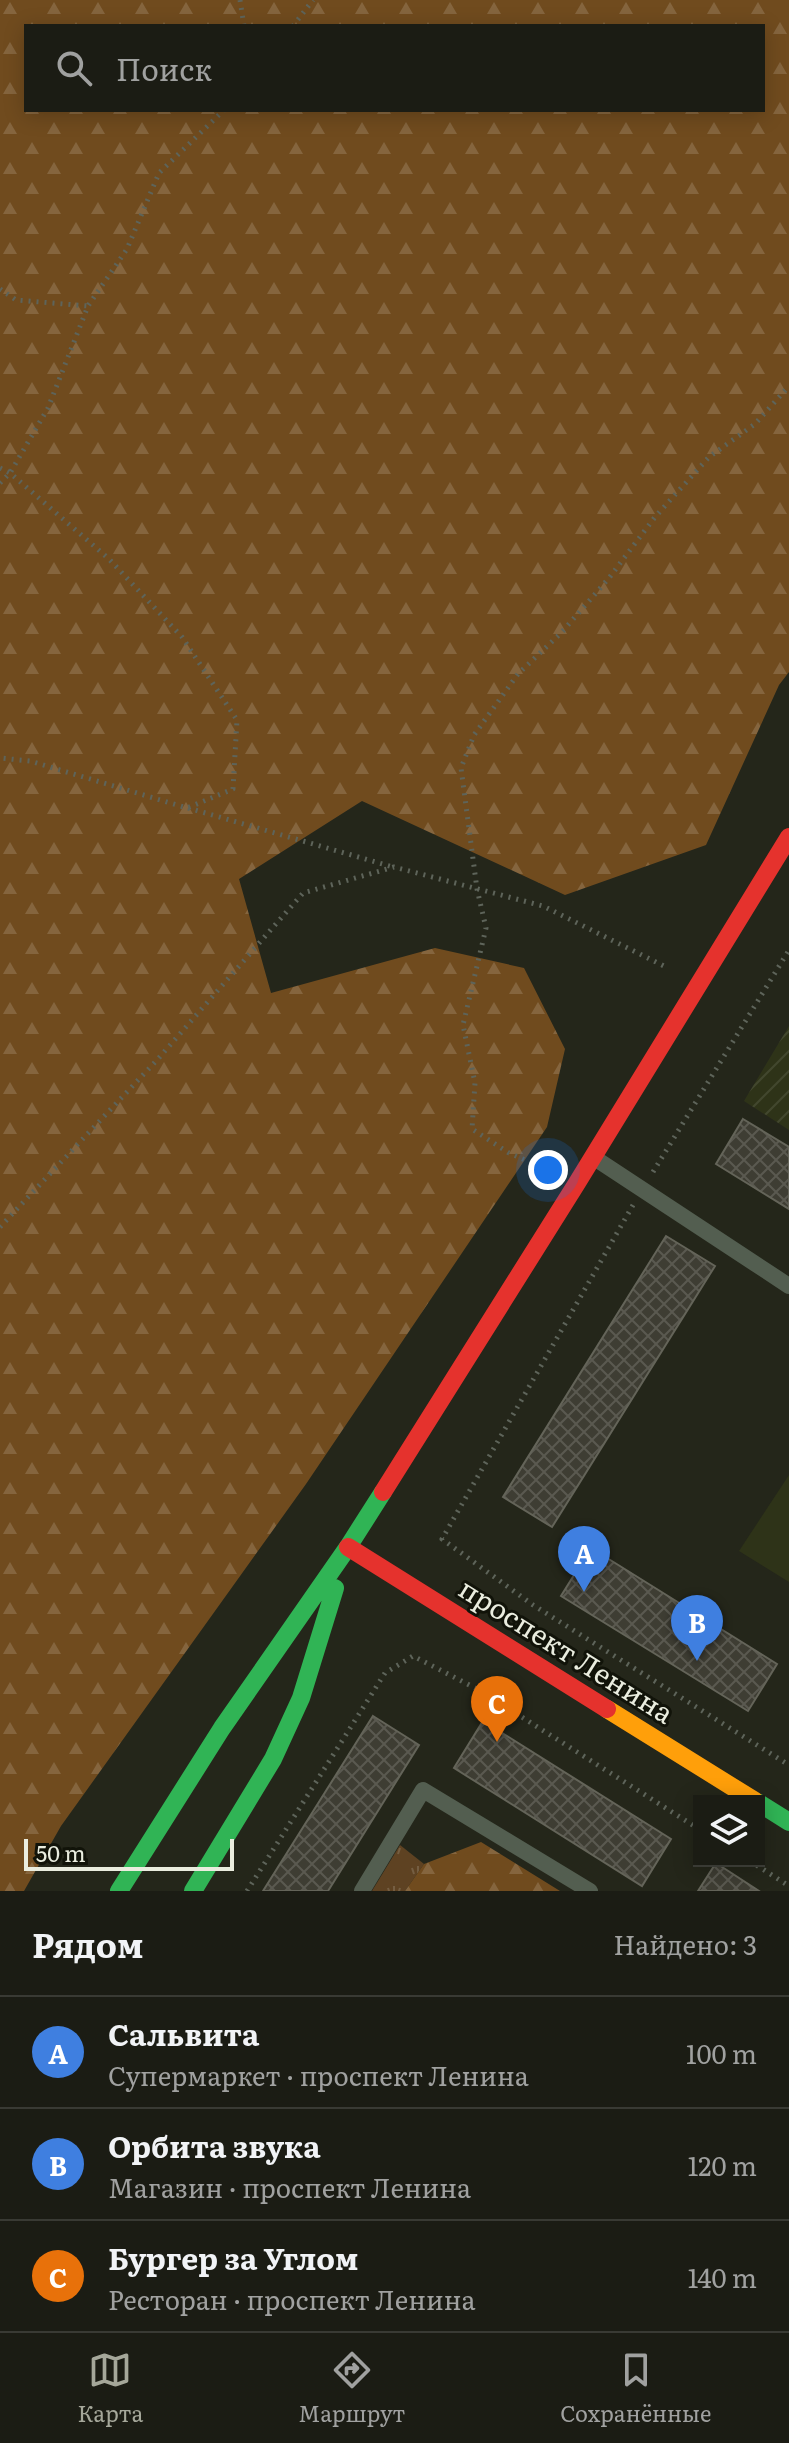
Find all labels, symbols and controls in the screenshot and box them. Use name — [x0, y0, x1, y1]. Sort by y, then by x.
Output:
search box — [24, 24, 765, 112]
icon: search — [52, 46, 96, 90]
text: Поиск — [116, 46, 212, 90]
your location — [528, 1150, 568, 1190]
pin: A — [558, 1526, 610, 1592]
street label: проспект Ленина — [451, 1566, 683, 1732]
pin: B — [671, 1595, 723, 1661]
pin: C — [471, 1676, 523, 1742]
map controls — [693, 1795, 765, 1867]
button: layers — [693, 1795, 765, 1867]
scale bar — [24, 1835, 234, 1871]
text: 50 m — [36, 1836, 86, 1869]
text: Рядом — [32, 1918, 144, 1968]
text: Найдено: 3 — [613, 1924, 757, 1963]
text: Сальвита — [108, 2011, 259, 2055]
text: A — [48, 2033, 68, 2072]
text: 100 m — [686, 2033, 757, 2072]
text: Супермаркет · проспект Ленина — [108, 2055, 529, 2094]
text: Орбита звука — [108, 2123, 321, 2167]
text: B — [49, 2145, 67, 2184]
text: 120 m — [688, 2145, 757, 2184]
text: Магазин · проспект Ленина — [108, 2167, 471, 2206]
text: Бургер за Углом — [108, 2235, 358, 2279]
text: C — [49, 2257, 67, 2296]
text: 140 m — [688, 2257, 757, 2296]
text: Ресторан · проспект Ленина — [108, 2279, 475, 2318]
tab: Карта — [77, 2348, 143, 2429]
tab: Маршрут — [298, 2348, 405, 2429]
tab: Сохранённые — [560, 2348, 712, 2429]

